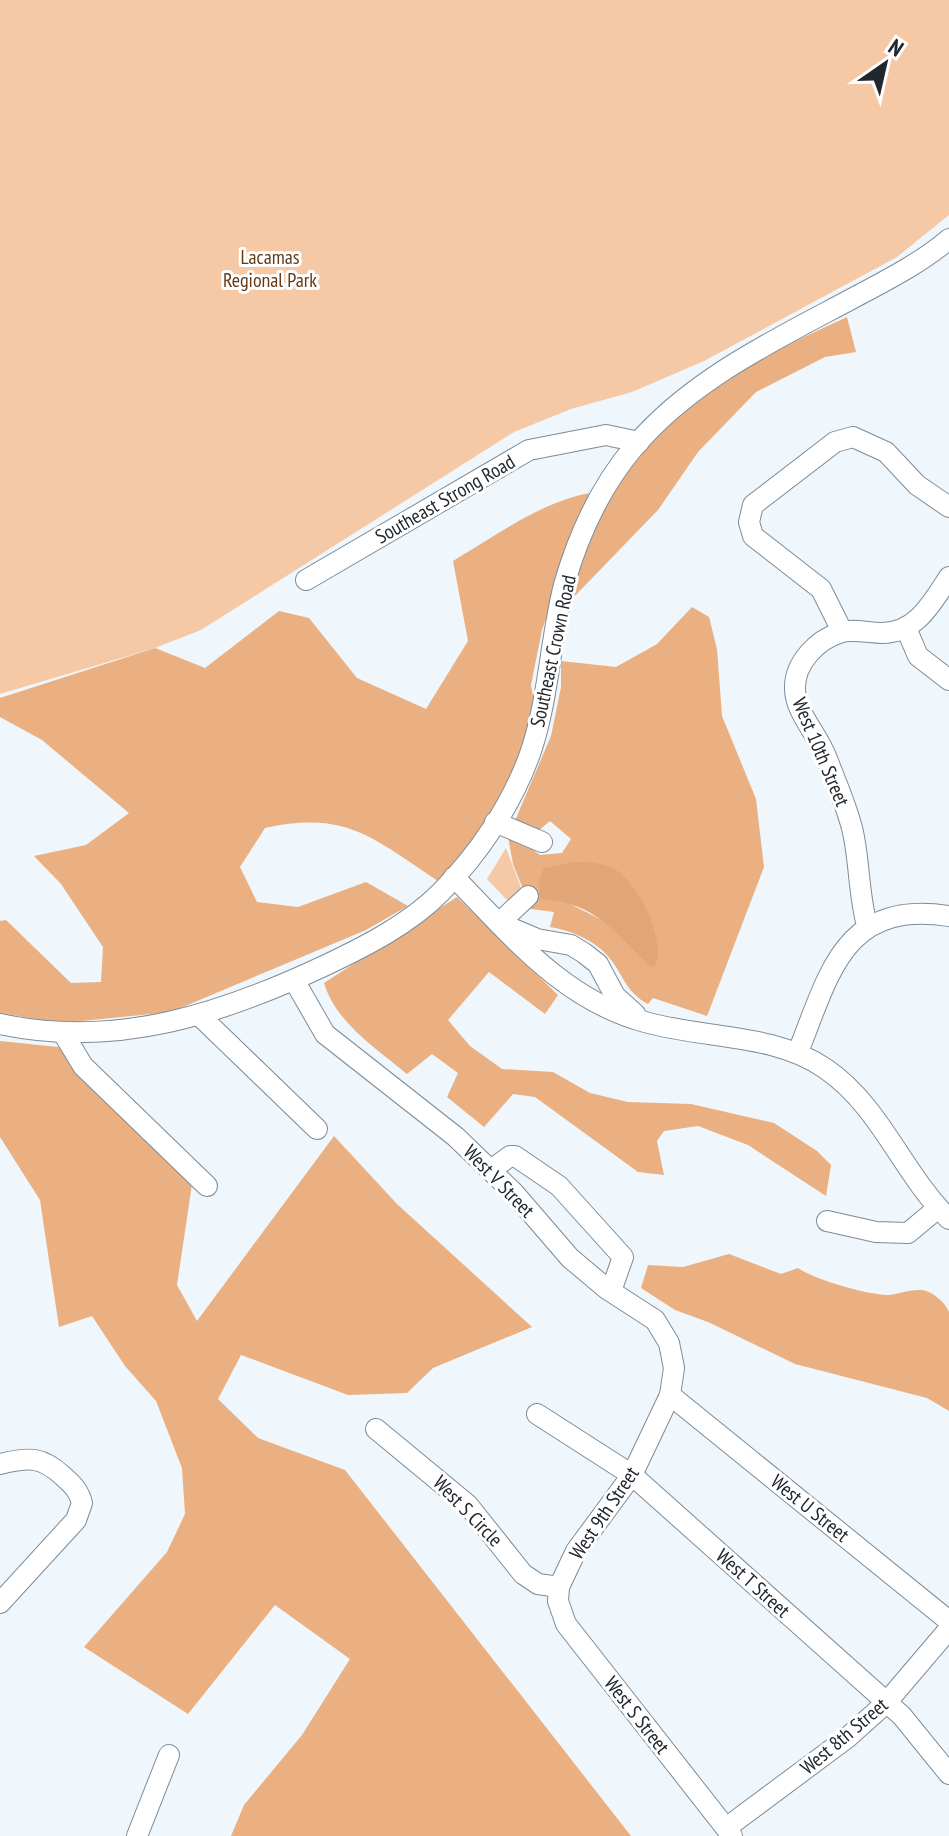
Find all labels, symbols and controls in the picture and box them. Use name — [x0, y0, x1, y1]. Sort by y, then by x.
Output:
north arrow — [845, 24, 925, 104]
text: N — [883, 32, 909, 62]
park label: Lacamas Regional Park — [223, 244, 317, 293]
street label: Southeast Strong Road — [371, 449, 519, 549]
street label: Southeast Crown Road — [524, 573, 582, 729]
street label: West 10th Street — [786, 694, 856, 811]
street label: West V Street — [458, 1139, 540, 1223]
street label: West 9th Street — [563, 1461, 645, 1564]
street label: West U Street — [765, 1468, 855, 1548]
street label: West S Circle — [428, 1470, 508, 1552]
street label: West T Street — [711, 1543, 796, 1623]
street label: West S Street — [599, 1671, 676, 1760]
street label: West 8th Street — [795, 1692, 893, 1780]

